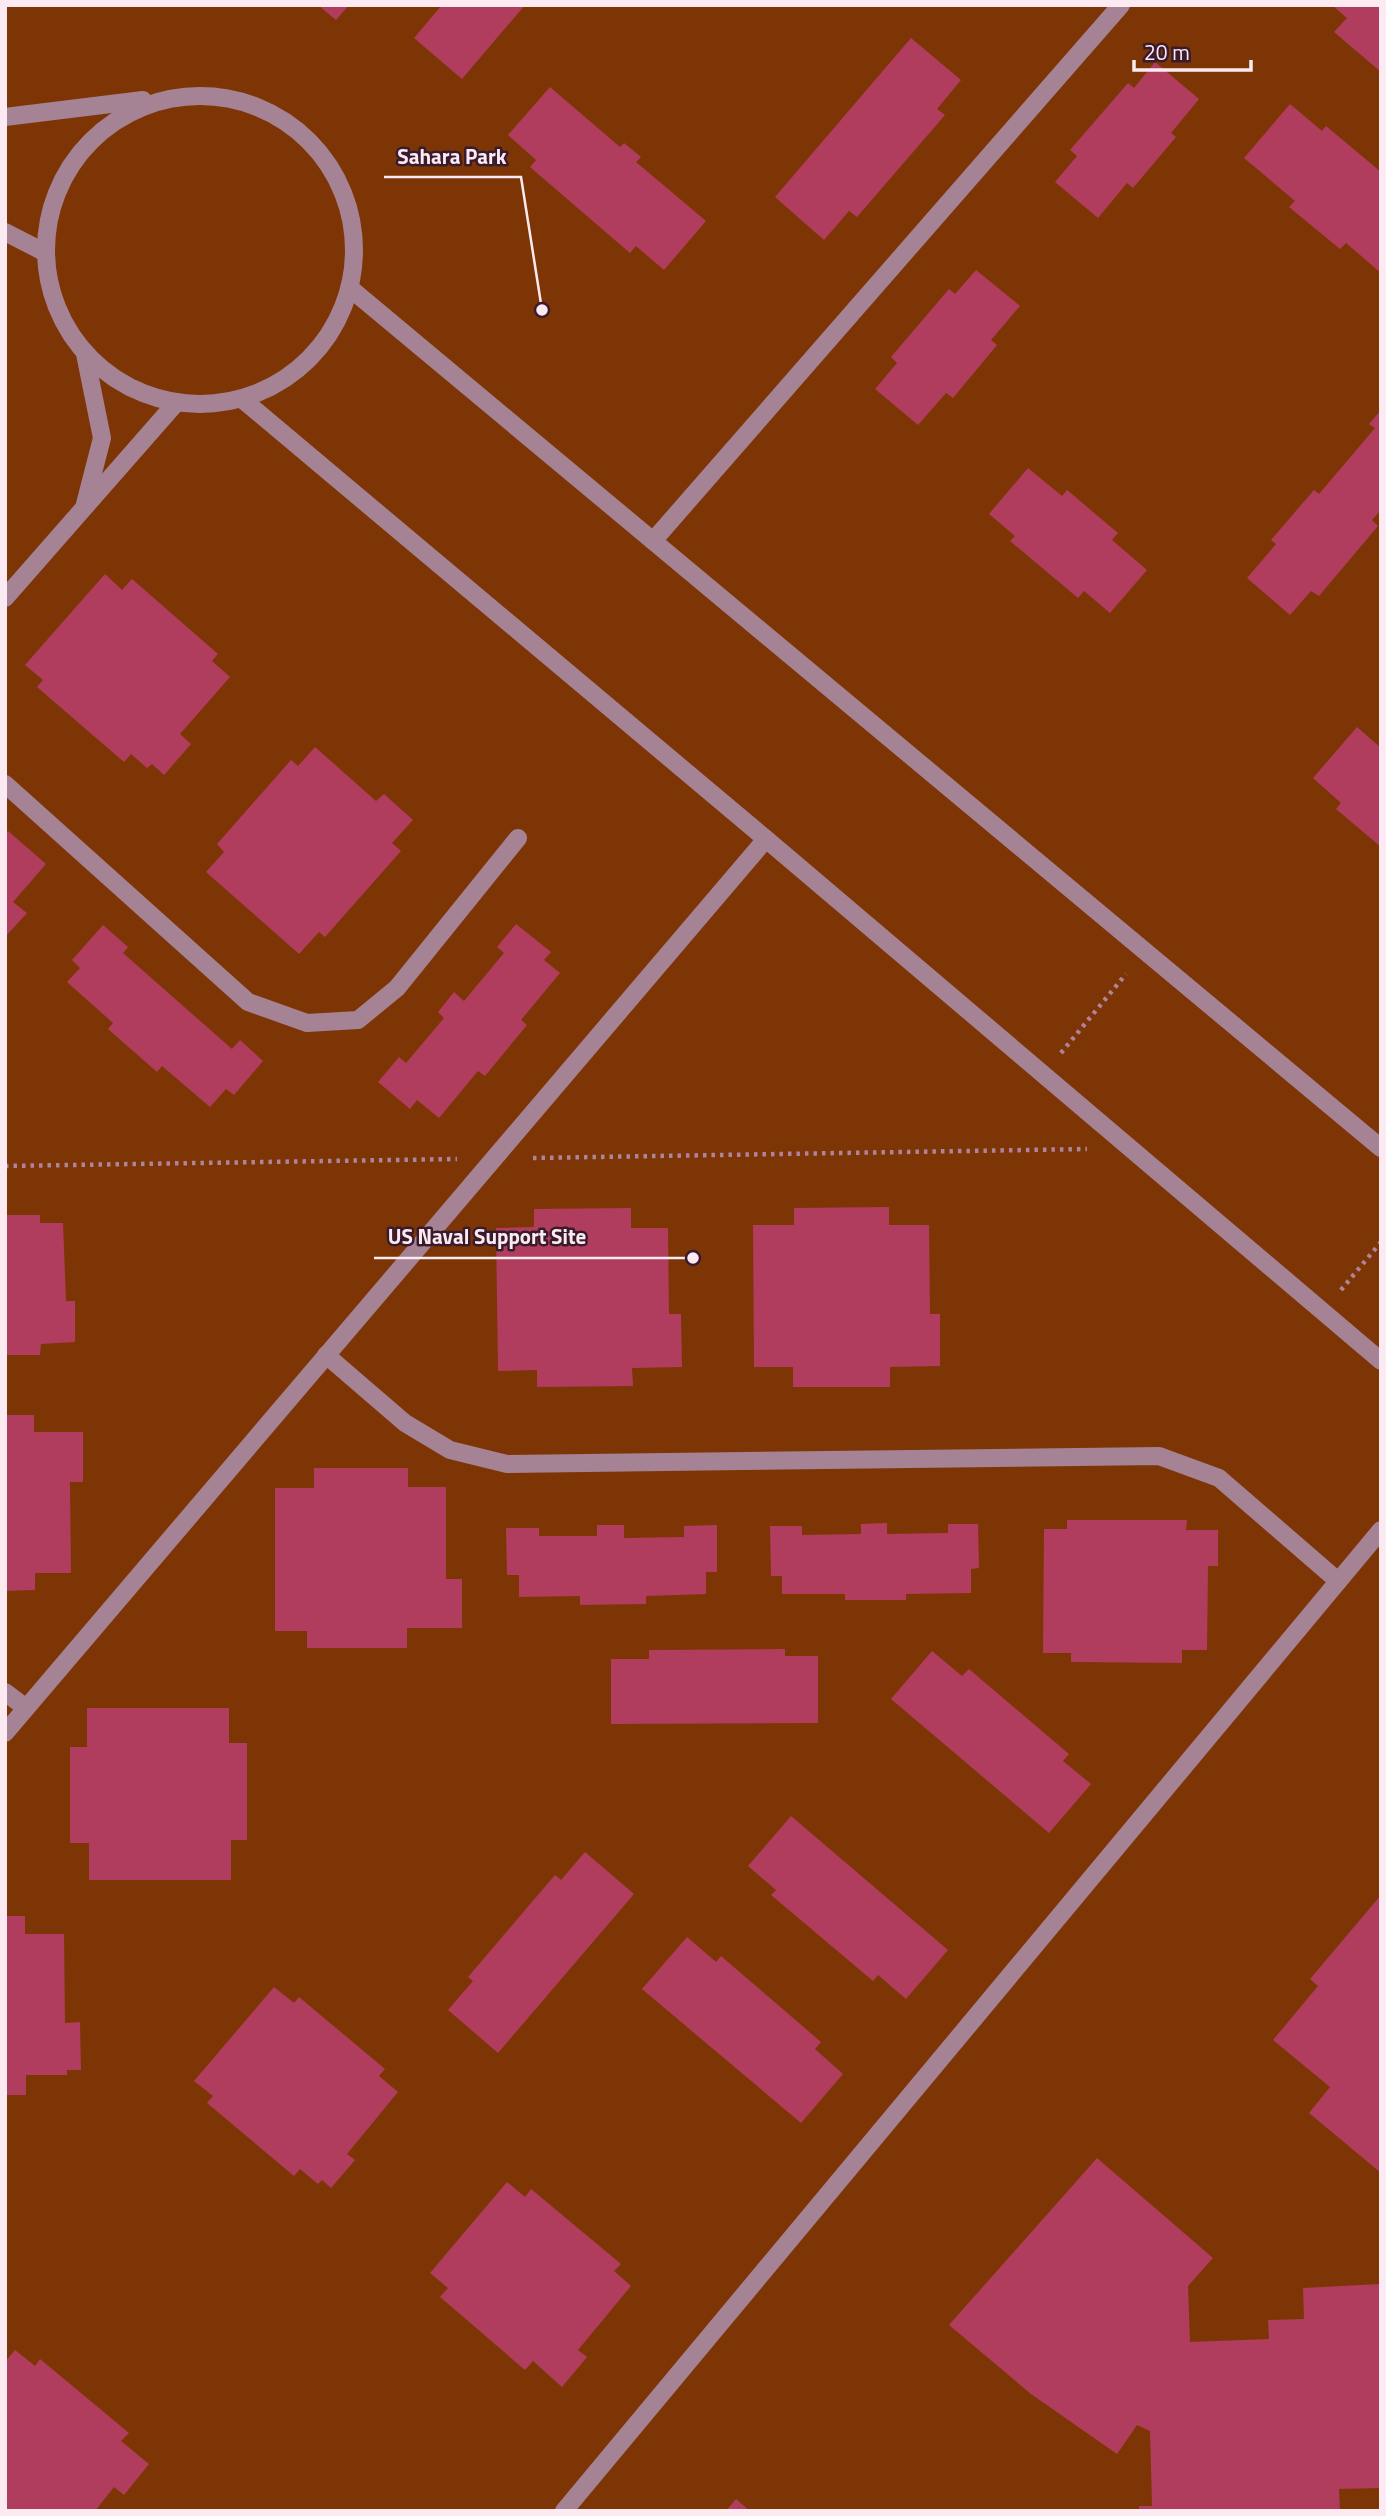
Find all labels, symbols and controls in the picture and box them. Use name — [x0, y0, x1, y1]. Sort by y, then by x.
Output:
scale bar — [1134, 28, 1251, 72]
text: 20 m — [1144, 36, 1190, 68]
callout: Sahara Park — [384, 135, 521, 177]
text: Sahara Park — [397, 140, 507, 172]
callout: US Naval Support Site — [374, 1216, 600, 1258]
text: US Naval Support Site — [388, 1220, 586, 1252]

